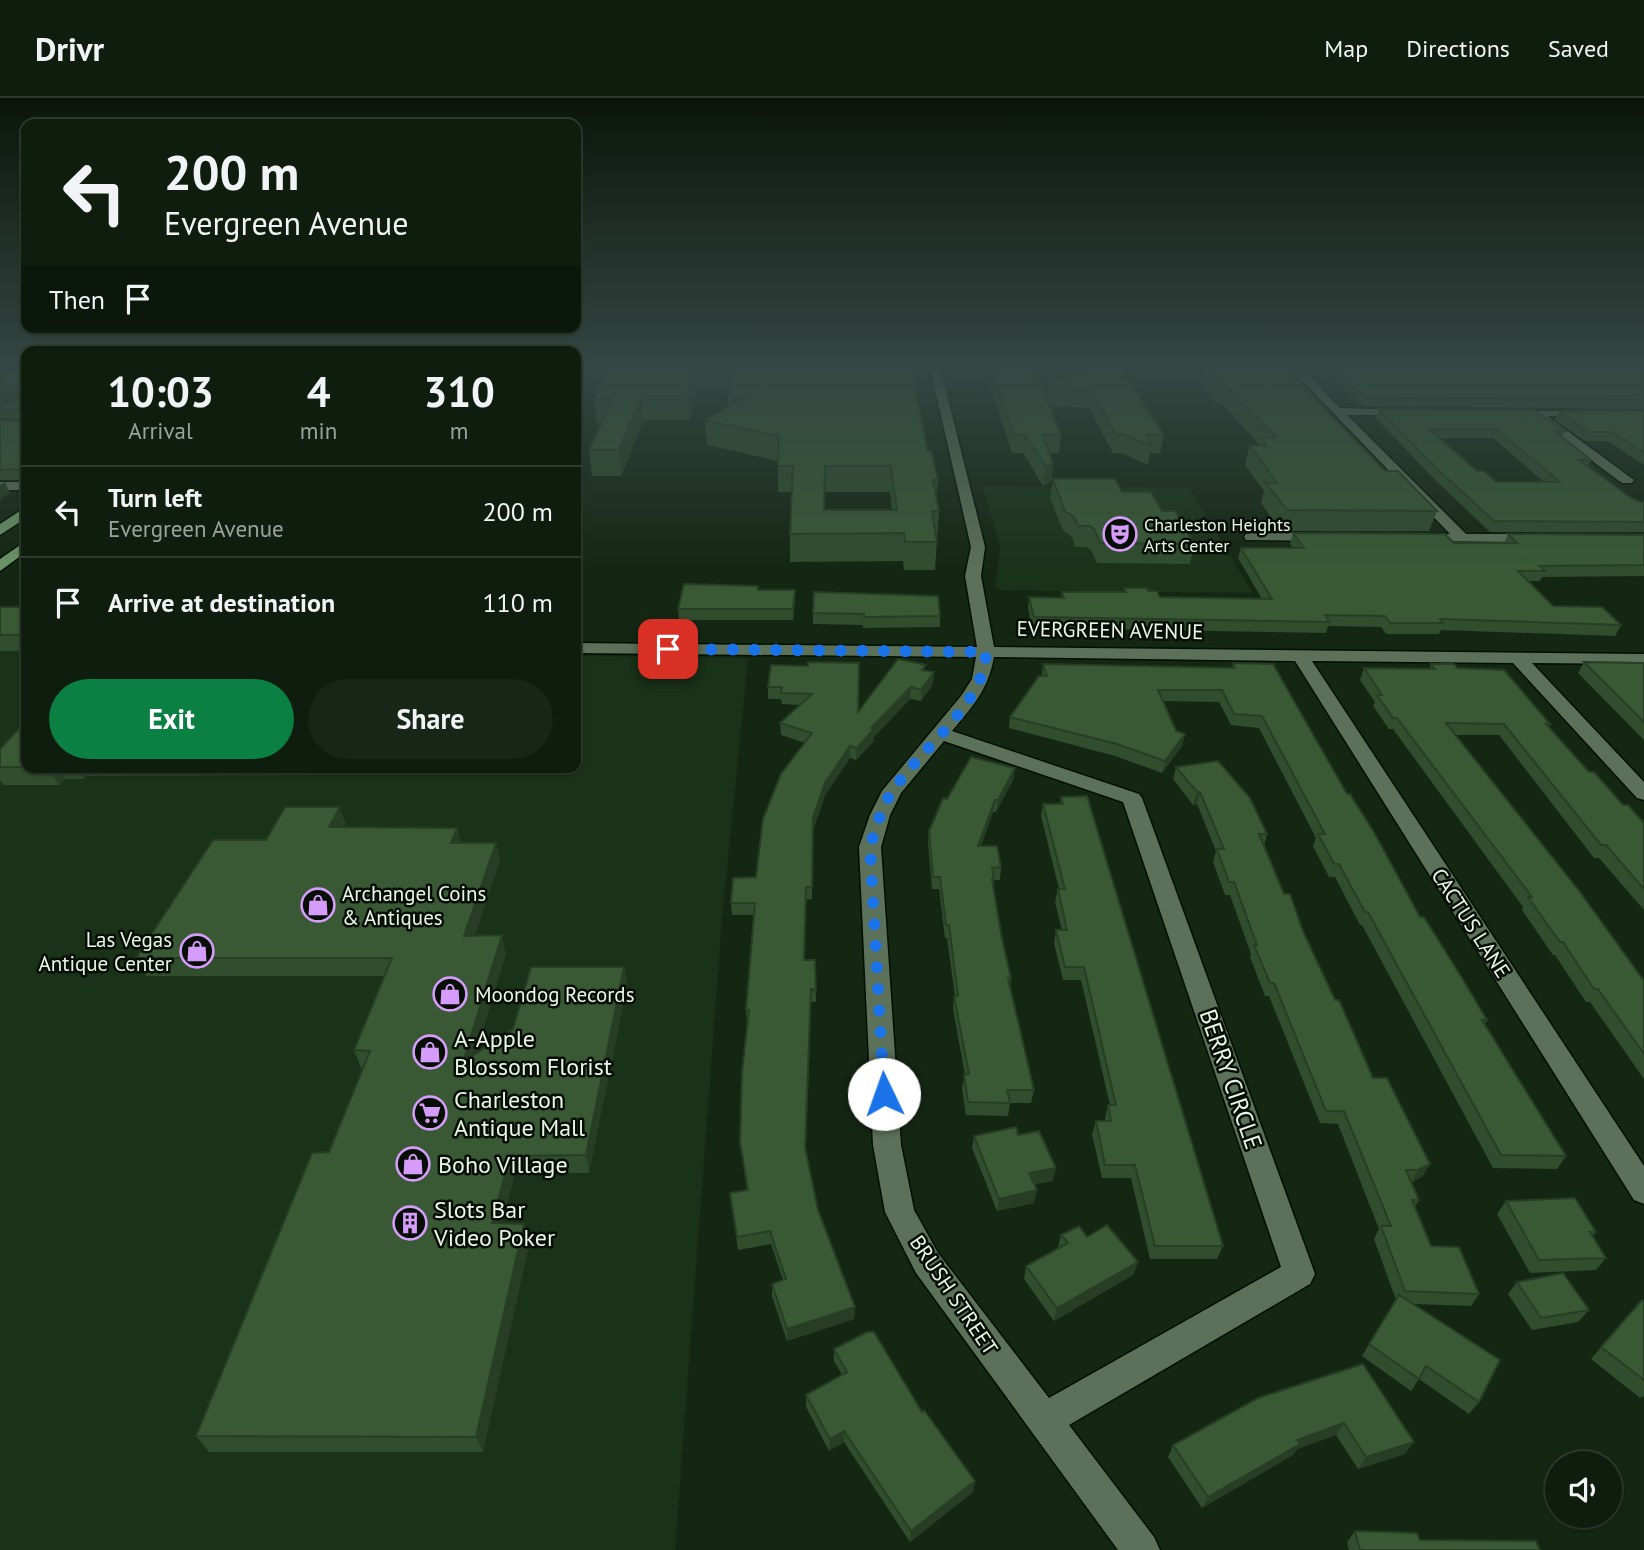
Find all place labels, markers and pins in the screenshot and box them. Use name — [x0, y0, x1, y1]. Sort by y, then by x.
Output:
place label: Charleston Heights Arts Center — [1144, 513, 1291, 557]
theatre icon: Charleston Heights Arts Center — [1101, 515, 1139, 553]
pin — [638, 619, 698, 679]
place label: Archangel Coins & Antiques — [342, 880, 486, 931]
shop icon: Archangel Coins & Antiques — [299, 886, 337, 924]
place label: Las Vegas Antique Center — [39, 926, 172, 977]
shop icon: Las Vegas Antique Center — [178, 932, 216, 970]
shop icon: Moondog Records — [431, 975, 469, 1013]
place label: Moondog Records — [475, 981, 635, 1008]
place label: A-Apple Blossom Florist — [454, 1023, 612, 1082]
shop icon: A-Apple Blossom Florist — [411, 1033, 449, 1071]
place label: Charleston Antique Mall — [454, 1084, 585, 1143]
supermarket icon: Charleston Antique Mall — [411, 1094, 449, 1132]
shop icon: Boho Village — [394, 1145, 432, 1183]
place label: Boho Village — [438, 1149, 568, 1180]
place label: Slots Bar Video Poker — [433, 1194, 555, 1253]
building icon: Slots Bar Video Poker — [391, 1204, 429, 1242]

